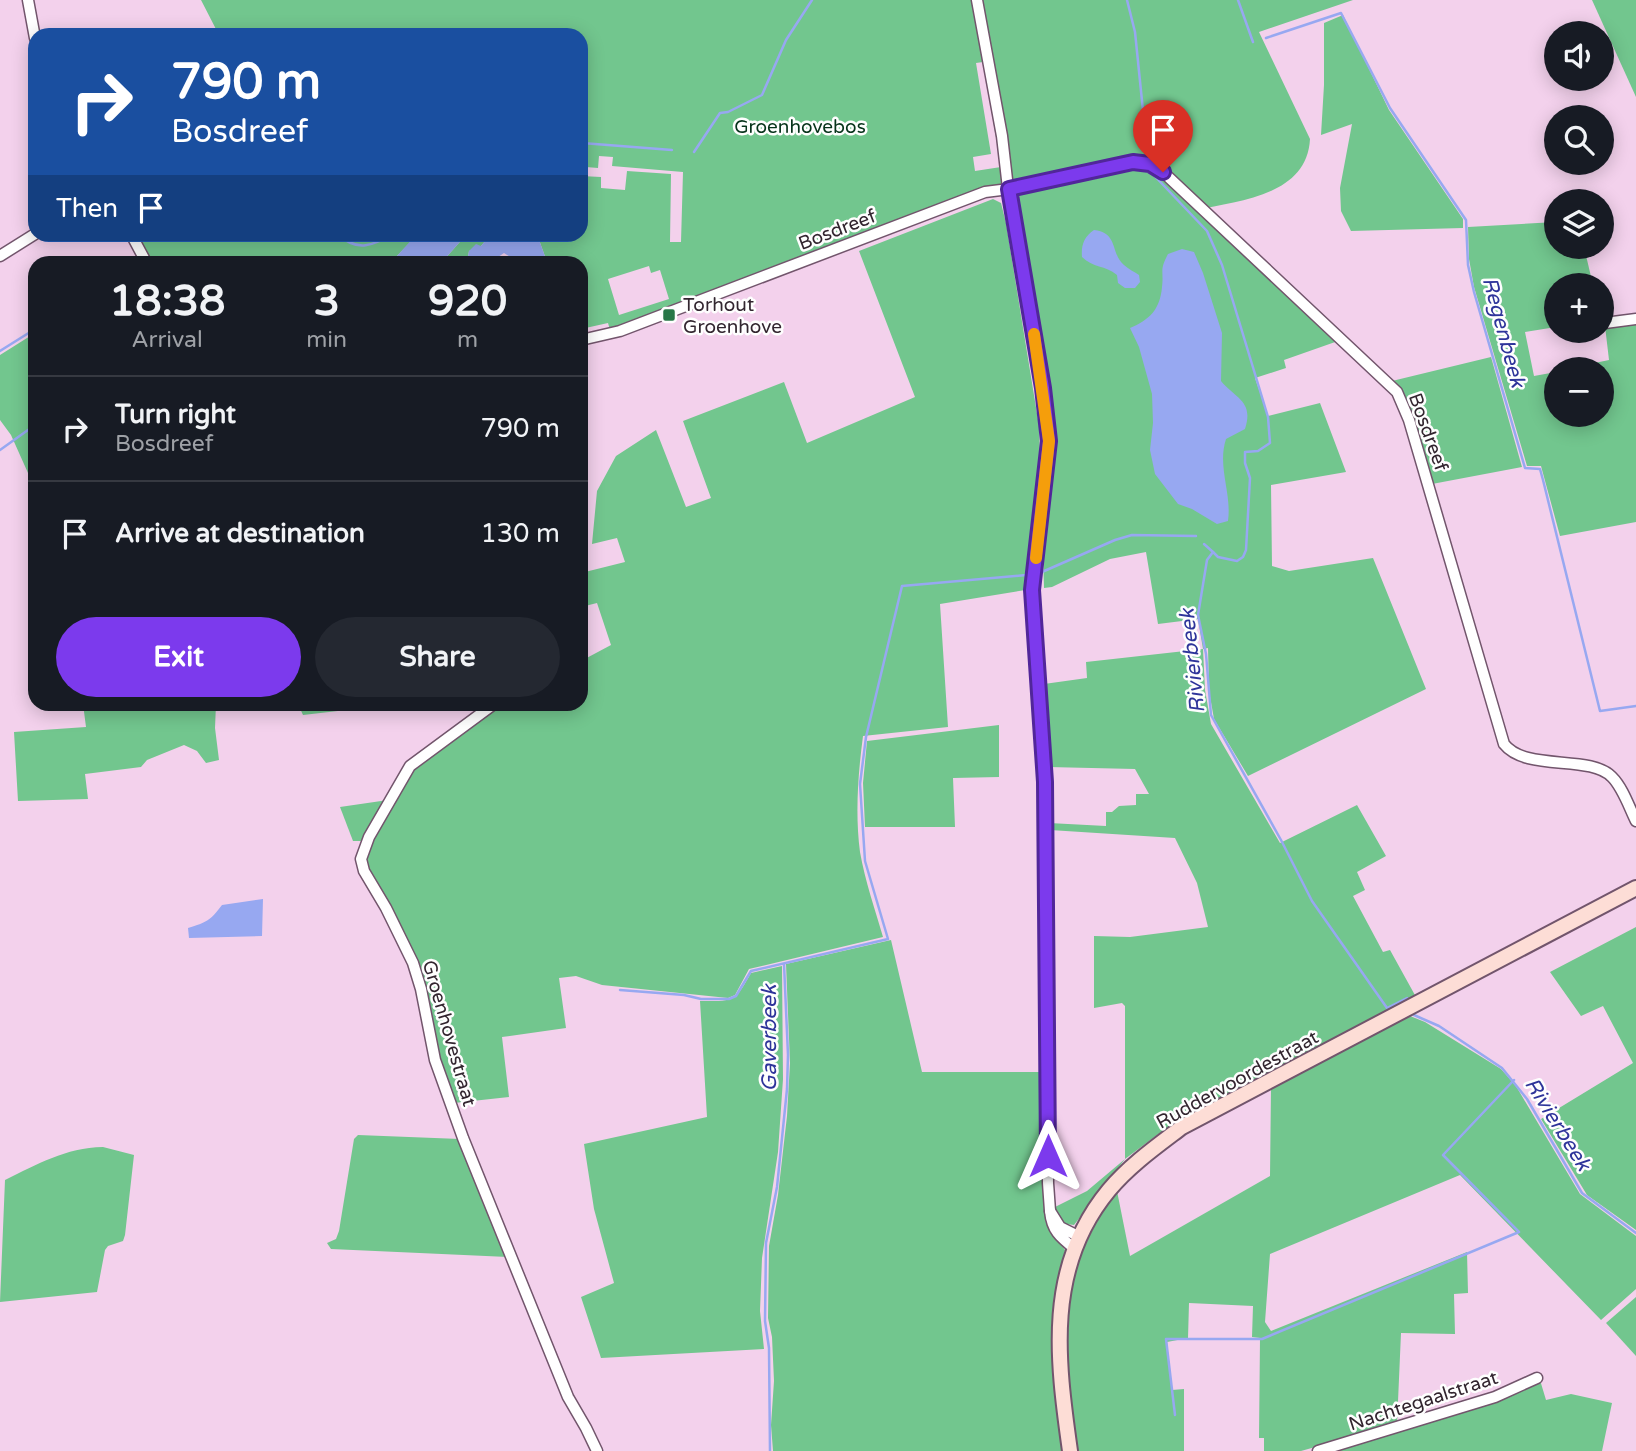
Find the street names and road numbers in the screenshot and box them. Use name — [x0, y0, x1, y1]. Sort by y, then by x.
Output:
street label: Bosdreef — [795, 205, 880, 255]
street label: Bosdreef — [1404, 390, 1453, 475]
street label: Groenhovestraat — [418, 958, 480, 1109]
street label: Ruddervoordestraat — [1153, 1026, 1322, 1134]
street label: Nachtegaalstraat — [1346, 1366, 1501, 1435]

